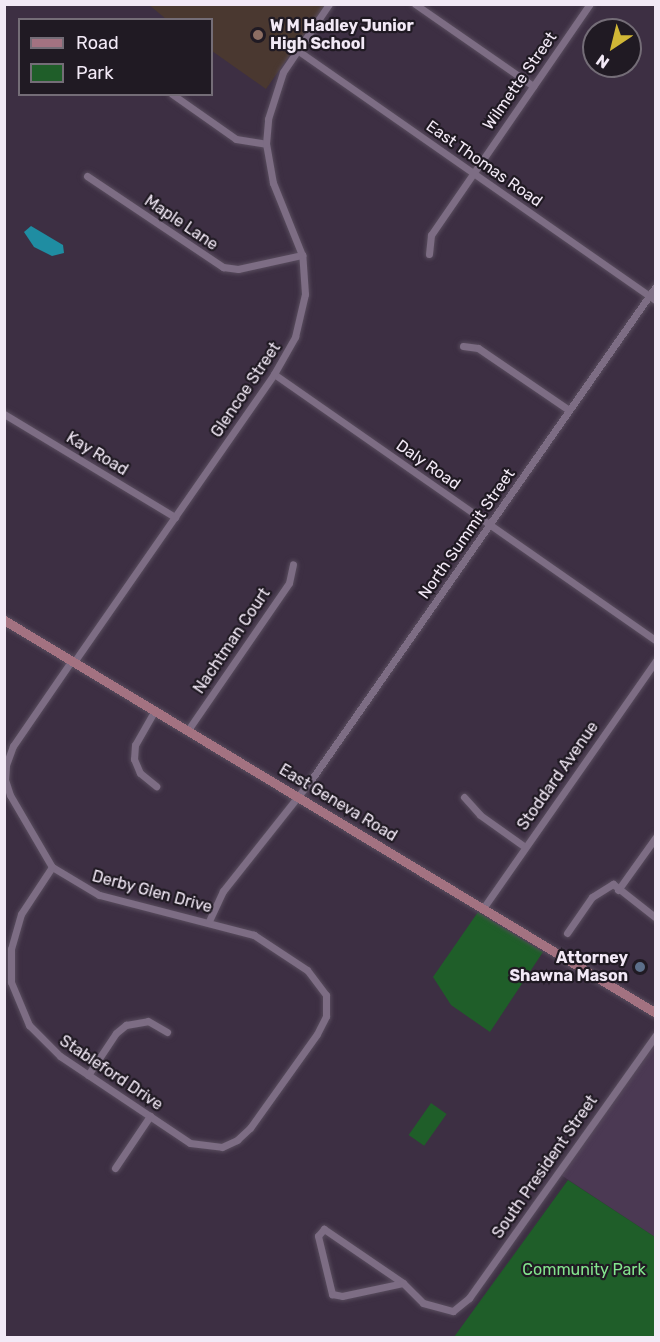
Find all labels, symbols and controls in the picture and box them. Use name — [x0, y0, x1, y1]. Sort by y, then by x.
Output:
place label: W M Hadley Junior High School — [270, 16, 414, 54]
legend — [18, 18, 213, 96]
north arrow — [582, 18, 642, 78]
marker: W M Hadley Junior High School — [251, 28, 265, 42]
street label: Wilmette Street — [479, 28, 561, 134]
text: Road — [76, 32, 119, 54]
text: N — [592, 50, 613, 73]
text: Park — [76, 62, 113, 84]
street label: East Thomas Road — [422, 117, 546, 211]
street label: Maple Lane — [141, 191, 221, 255]
street label: Glencoe Street — [207, 339, 285, 441]
street label: Kay Road — [63, 428, 131, 480]
street label: Daly Road — [392, 436, 464, 494]
street label: North Summit Street — [415, 465, 519, 603]
street label: Nachtman Court — [190, 585, 274, 697]
street label: Stoddard Avenue — [513, 718, 603, 834]
street label: East Geneva Road — [276, 760, 400, 846]
street label: Derby Glen Drive — [90, 867, 214, 917]
place label: Attorney Shawna Mason — [510, 948, 628, 986]
marker: Attorney Shawna Mason — [633, 960, 647, 974]
street label: Stableford Drive — [56, 1031, 166, 1115]
street label: South President Street — [488, 1092, 602, 1242]
park label: Community Park — [522, 1260, 646, 1280]

